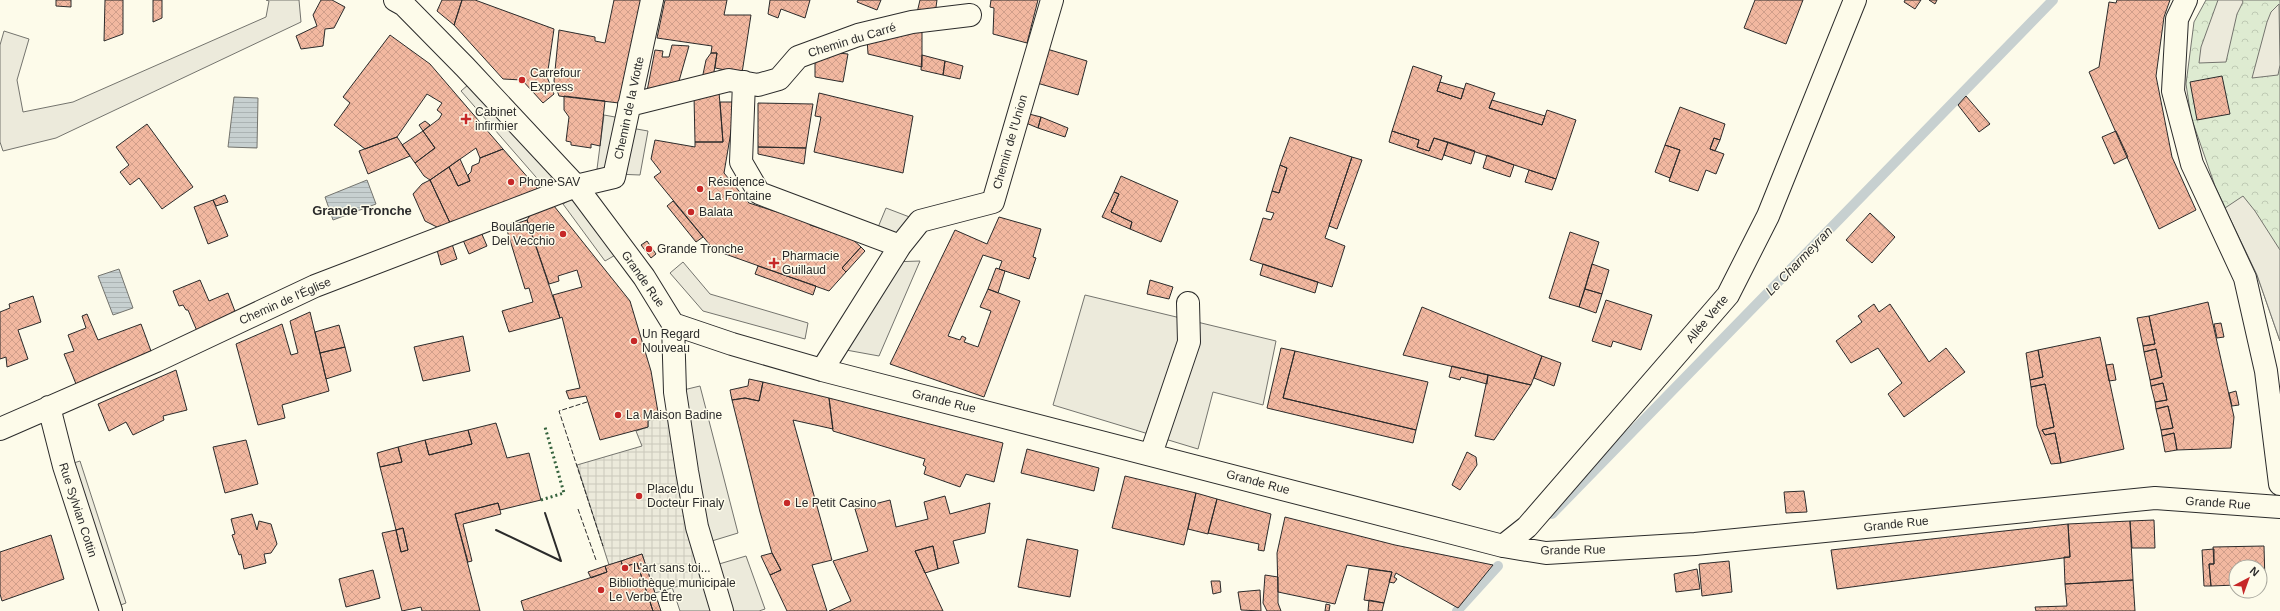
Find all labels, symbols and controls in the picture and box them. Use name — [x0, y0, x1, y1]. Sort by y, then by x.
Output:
street label: Chemin du Carré — [806, 20, 898, 60]
street label: Chemin de la Viotte — [611, 55, 647, 161]
place label: Carrefour Express — [530, 66, 581, 94]
marker: Carrefour Express — [517, 75, 527, 85]
street label: Chemin de l'Union — [990, 93, 1030, 191]
place label: Cabinet infirmier — [475, 105, 518, 133]
marker: Cabinet infirmier — [460, 113, 472, 125]
place label: Phone SAV — [519, 175, 580, 189]
place label: Résidence La Fontaine — [708, 175, 772, 203]
marker: Phone SAV — [506, 177, 516, 187]
marker: Résidence La Fontaine — [695, 184, 705, 194]
district label: Grande Tronche — [312, 203, 412, 218]
place label: Balata — [699, 205, 733, 219]
marker: Balata — [686, 207, 696, 217]
place label: Boulangerie Del Vecchio — [491, 220, 555, 248]
water label: Le Charmeyran — [1762, 224, 1836, 298]
marker: Boulangerie Del Vecchio — [558, 229, 568, 239]
place label: Grande Tronche — [657, 242, 744, 256]
marker: Grande Tronche — [644, 244, 654, 254]
street label: Grande Rue — [619, 248, 668, 310]
place label: Pharmacie Guillaud — [782, 249, 840, 277]
marker: Pharmacie Guillaud — [769, 258, 779, 268]
street label: Chemin de l'Église — [237, 273, 333, 328]
street label: Allée Verte — [1683, 292, 1731, 346]
place label: Un Regard Nouveau — [642, 327, 700, 355]
marker: Un Regard Nouveau — [629, 336, 639, 346]
street label: Grande Rue — [911, 386, 978, 416]
place label: La Maison Badine — [626, 408, 722, 422]
marker: La Maison Badine — [613, 410, 623, 420]
street label: Rue Sylvian Cottin — [56, 461, 100, 559]
street label: Grande Rue — [1225, 467, 1292, 497]
place label: Place du Docteur Finaly — [647, 482, 724, 510]
marker: Place du Docteur Finaly — [634, 491, 644, 501]
street label: Grande Rue — [2185, 494, 2251, 512]
place label: Le Petit Casino — [795, 496, 877, 510]
marker: Le Petit Casino — [782, 498, 792, 508]
street label: Grande Rue — [1863, 514, 1930, 534]
street label: Grande Rue — [1540, 542, 1606, 558]
north arrow — [2228, 559, 2268, 599]
place label: L'art sans toi... — [633, 561, 711, 575]
marker: L'art sans toi... — [620, 563, 630, 573]
text: N — [2248, 564, 2262, 579]
place label: Bibliothèque municipale Le Verbe Être — [609, 576, 736, 604]
marker: Bibliothèque municipale Le Verbe Être — [596, 585, 606, 595]

